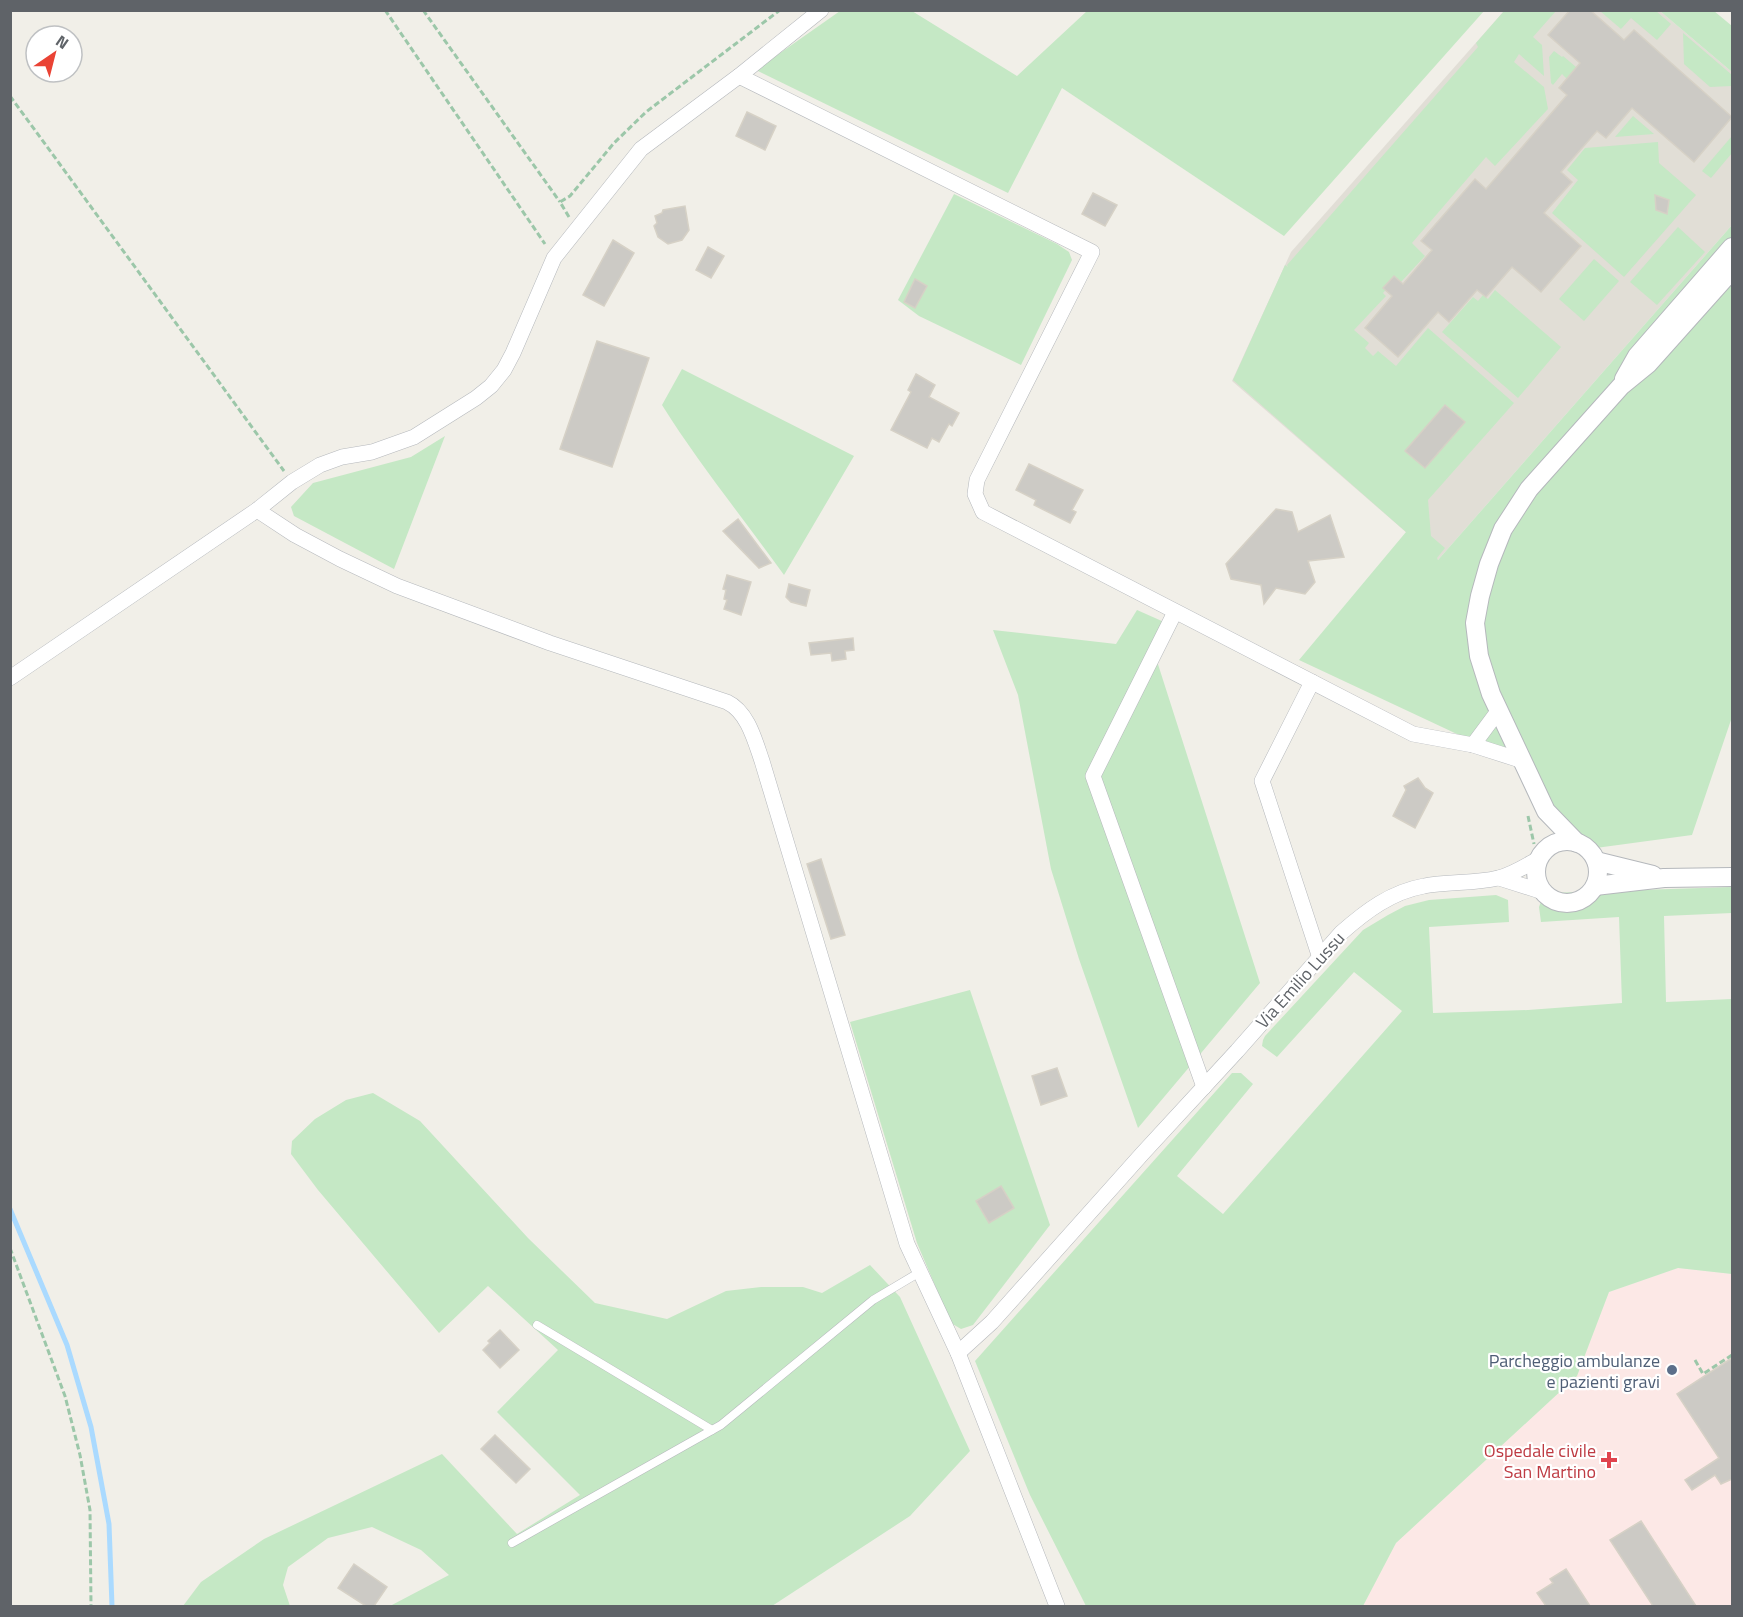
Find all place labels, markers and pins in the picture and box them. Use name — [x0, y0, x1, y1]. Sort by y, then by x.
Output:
place label: Parcheggio ambulanze e pazienti gravi — [1489, 1347, 1660, 1395]
marker: Parcheggio ambulanze e pazienti gravi — [1665, 1363, 1679, 1377]
place label: Ospedale civile San Martino — [1484, 1437, 1596, 1485]
marker: Ospedale civile San Martino — [1600, 1451, 1618, 1469]

